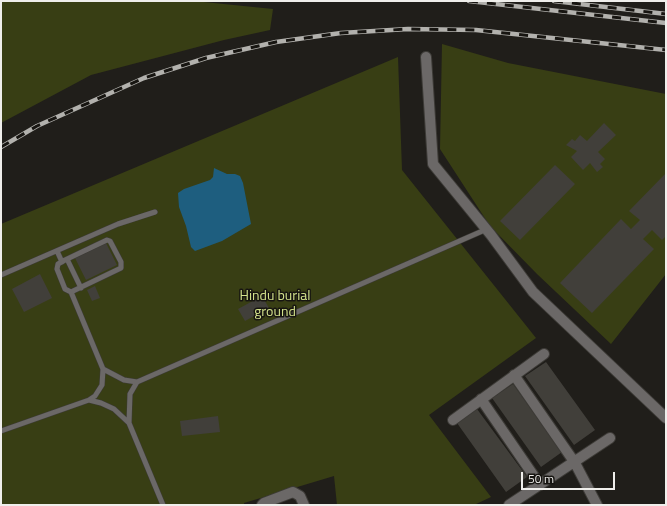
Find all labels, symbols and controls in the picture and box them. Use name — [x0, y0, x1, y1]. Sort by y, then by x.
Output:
park label: Hindu burial ground — [240, 289, 310, 322]
scale bar — [523, 464, 617, 490]
text: 50 m — [528, 469, 554, 488]

